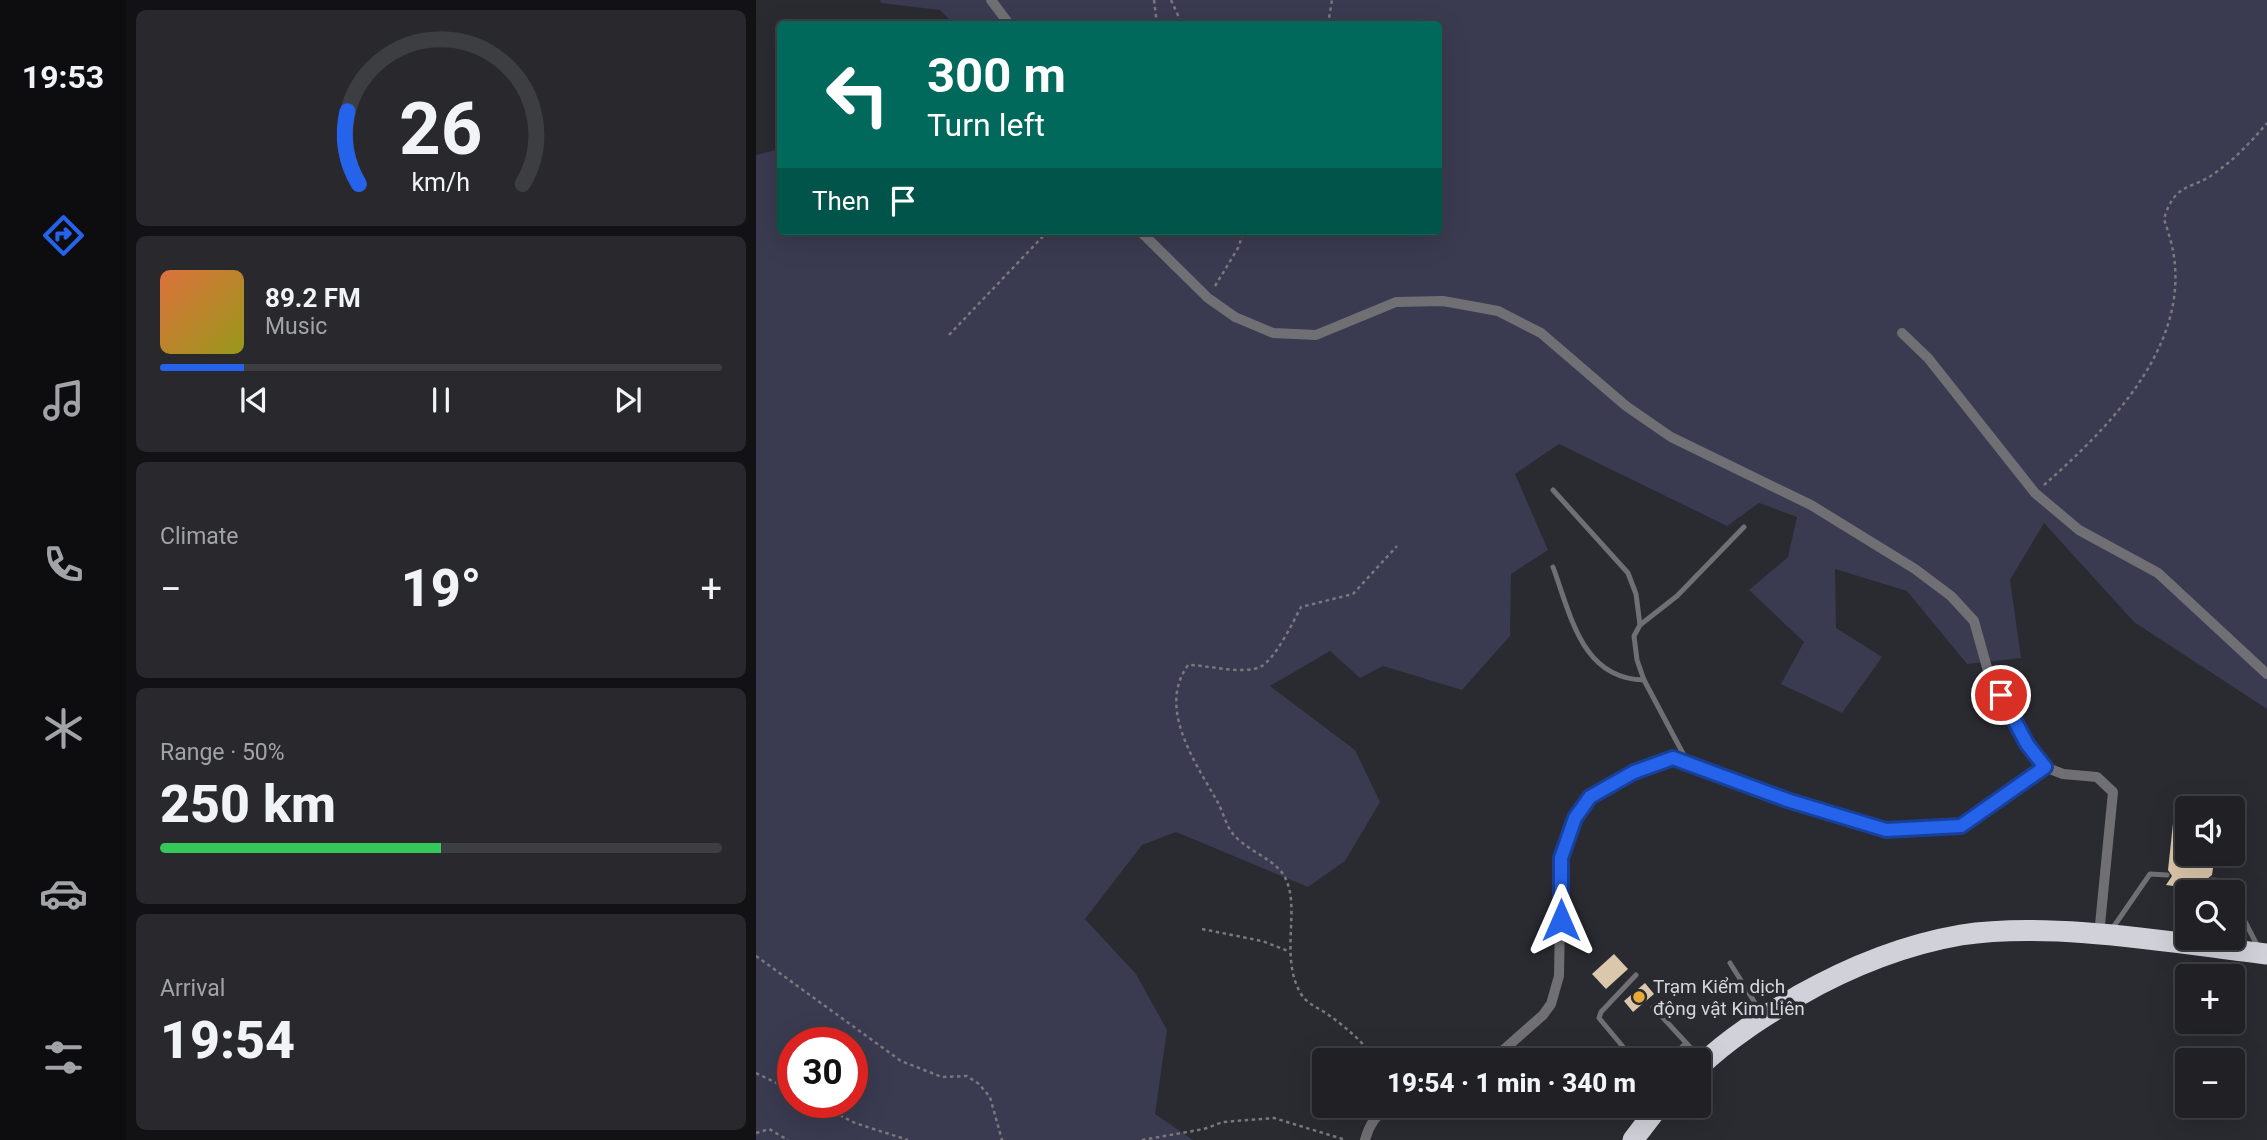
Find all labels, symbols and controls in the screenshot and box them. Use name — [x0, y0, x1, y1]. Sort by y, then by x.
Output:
text: 300 m — [927, 47, 1066, 104]
icon: left — [812, 49, 903, 140]
text: 19:53 — [22, 58, 104, 96]
text: 26 — [399, 86, 483, 172]
text: Turn left — [927, 106, 1045, 144]
text: km/h — [412, 168, 470, 197]
icon: arrive — [884, 182, 922, 220]
text: Then — [812, 186, 870, 216]
icon: directions — [39, 211, 88, 260]
text: 89.2 FM — [265, 283, 361, 313]
text: Music — [265, 313, 327, 340]
icon: music — [39, 376, 88, 425]
icon: previous — [235, 381, 273, 419]
icon: pause — [422, 381, 460, 419]
icon: next — [609, 381, 647, 419]
text: Climate — [160, 523, 239, 550]
icon: phone — [39, 540, 88, 589]
text: 19° — [401, 558, 481, 619]
text: − — [160, 567, 182, 611]
text: + — [700, 567, 722, 611]
pin — [1971, 665, 2031, 725]
icon: arrive — [1982, 676, 2020, 714]
icon: climate — [39, 704, 88, 753]
text: Range · 50% — [160, 739, 285, 766]
text: 250 km — [160, 774, 336, 835]
map controls — [2175, 796, 2245, 1118]
button: sound — [2175, 796, 2245, 866]
icon: car — [39, 869, 88, 918]
button: search — [2175, 880, 2245, 950]
position arrow — [1524, 883, 1598, 957]
button: + — [2175, 964, 2245, 1034]
text: Arrival — [160, 975, 225, 1002]
place label: Trạm Kiểm dịch động vật Kim Liên — [1653, 975, 1805, 1020]
marker: Trạm Kiểm dịch động vật Kim Liên — [1631, 989, 1647, 1005]
text: 19:54 — [160, 1010, 295, 1071]
speed limit sign: 30 — [777, 1027, 868, 1118]
icon: filters — [39, 1033, 88, 1082]
button: − — [2175, 1048, 2245, 1118]
text: 19:54 · 1 min · 340 m — [1387, 1068, 1636, 1098]

